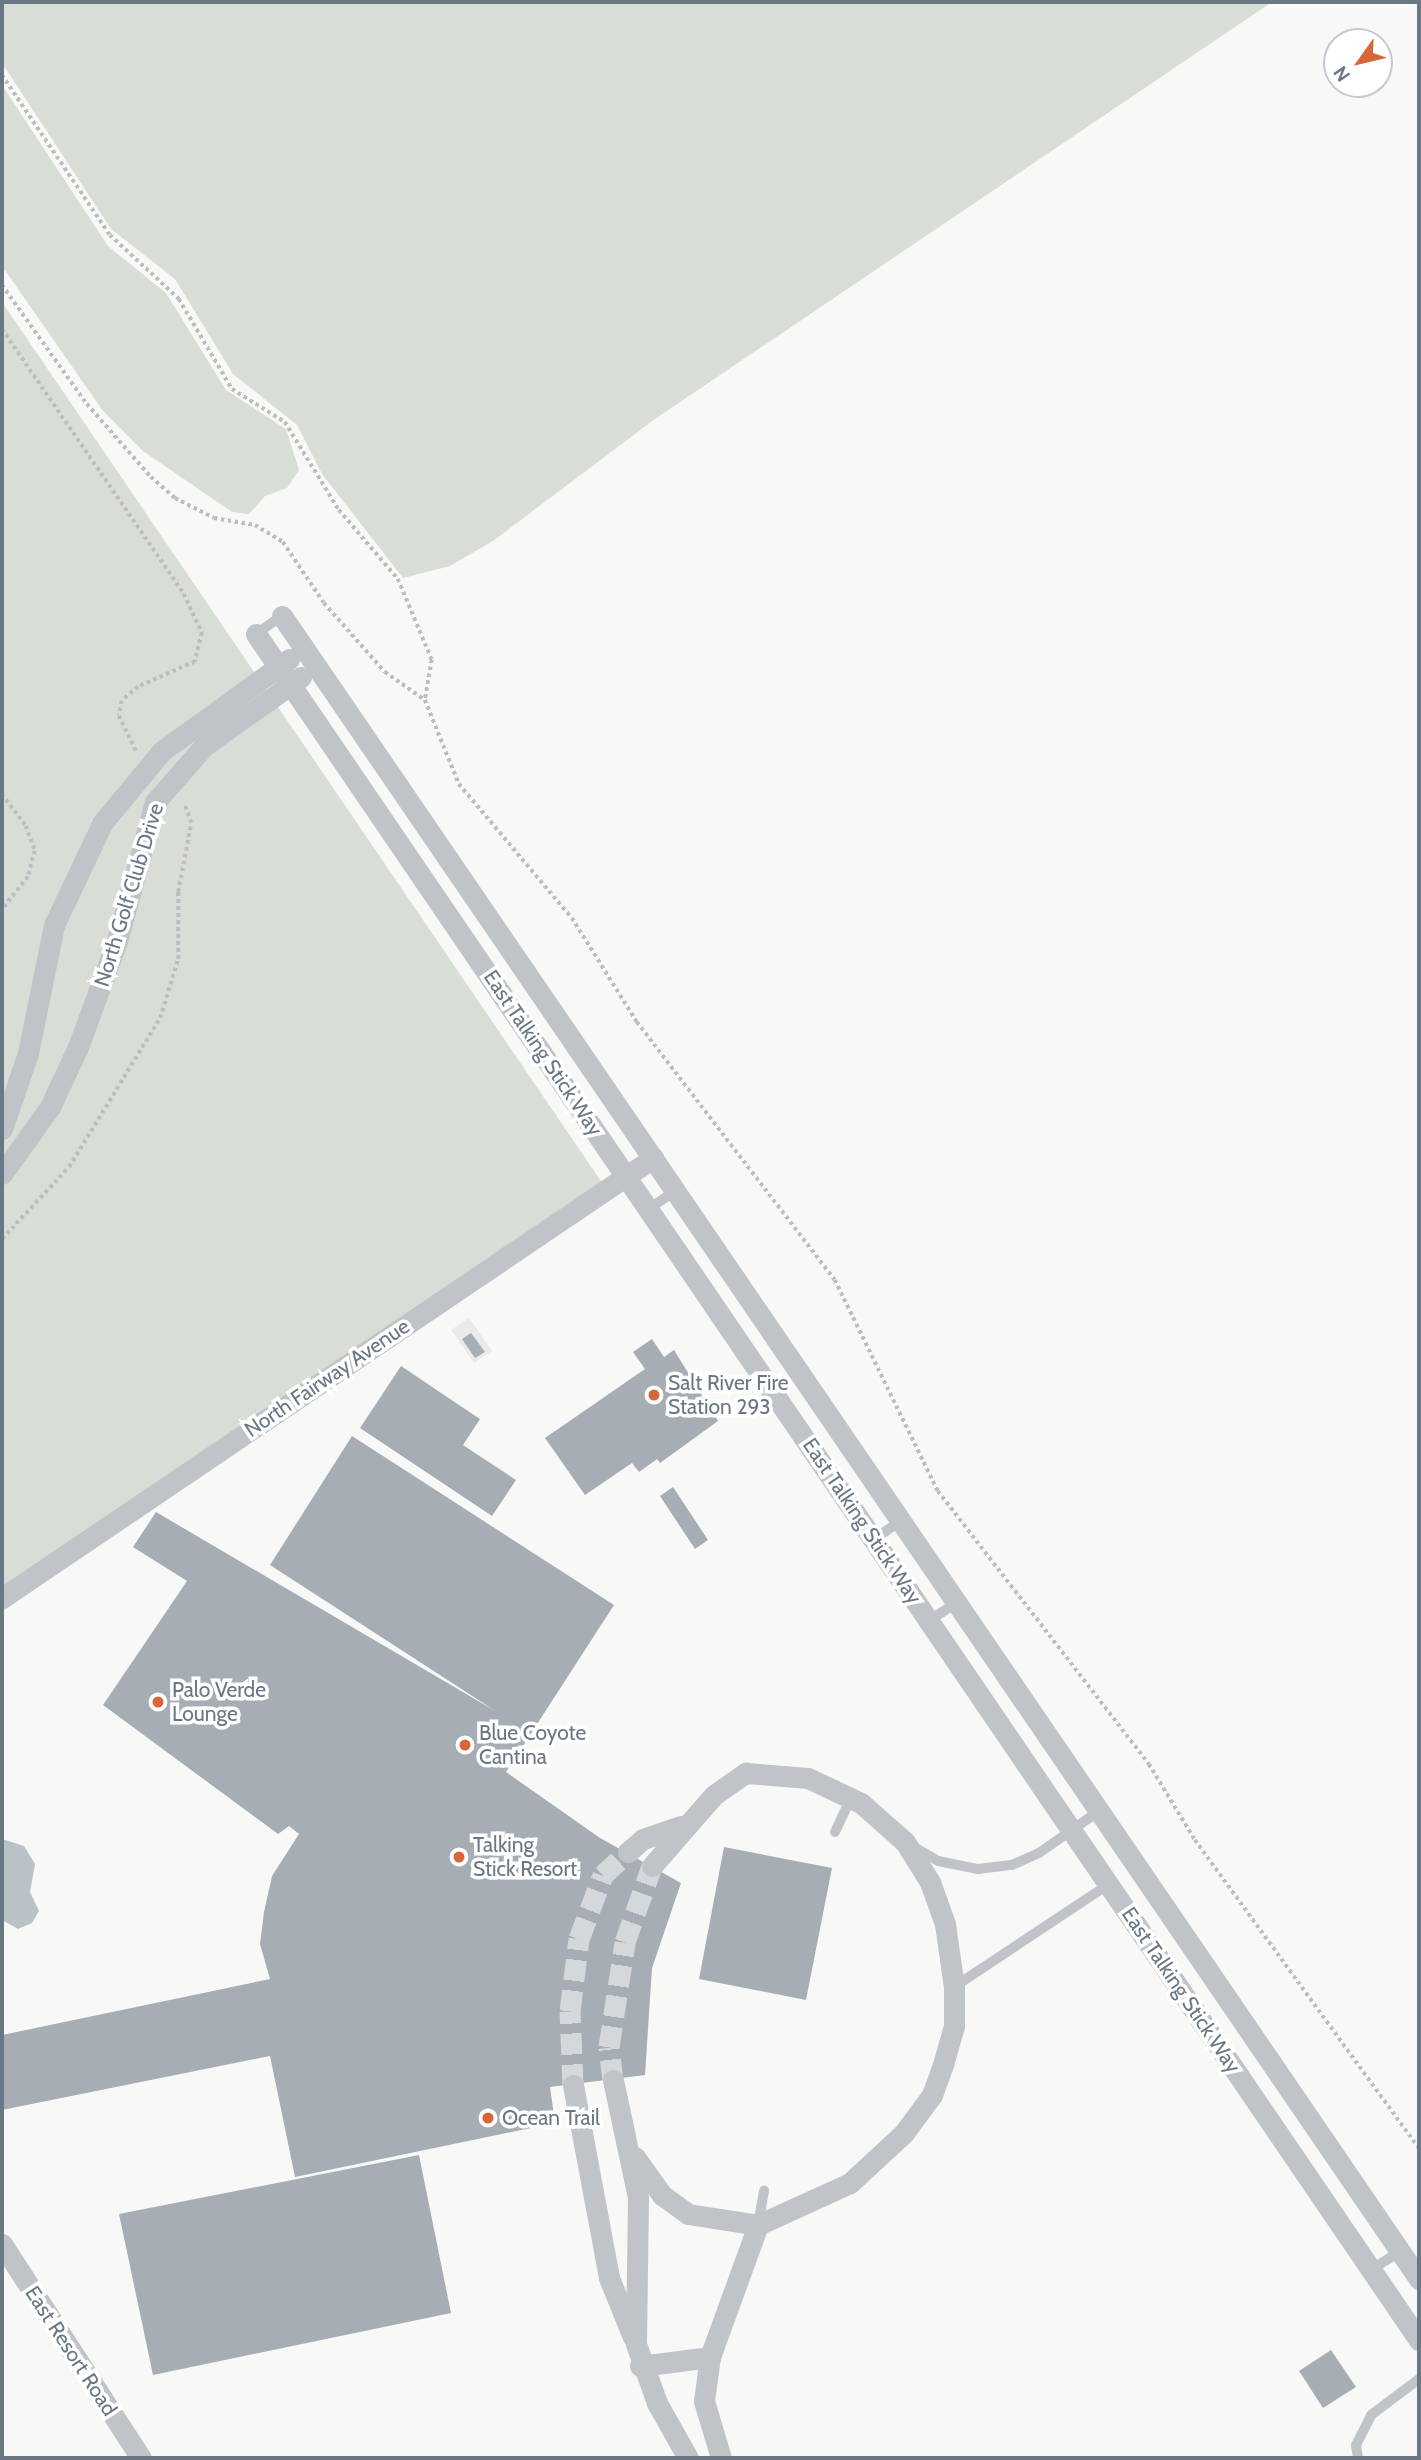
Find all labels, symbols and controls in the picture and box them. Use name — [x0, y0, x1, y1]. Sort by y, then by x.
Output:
north arrow — [1323, 28, 1393, 98]
text: N — [1329, 62, 1355, 86]
street label: North Golf Club Drive — [89, 800, 169, 990]
street label: East Talking Stick Way — [478, 965, 608, 1141]
street label: North Fairway Avenue — [240, 1313, 414, 1443]
place label: Salt River Fire Station 293 — [668, 1370, 789, 1420]
marker: Salt River Fire Station 293 — [646, 1387, 662, 1403]
street label: East Talking Stick Way — [797, 1433, 927, 1609]
place label: Palo Verde Lounge — [172, 1677, 266, 1727]
marker: Palo Verde Lounge — [150, 1694, 166, 1710]
place label: Blue Coyote Cantina — [479, 1720, 586, 1770]
marker: Blue Coyote Cantina — [457, 1737, 473, 1753]
place label: Talking Stick Resort — [473, 1832, 577, 1882]
marker: Talking Stick Resort — [451, 1849, 467, 1865]
street label: East Talking Stick Way — [1116, 1902, 1246, 2078]
place label: Ocean Trail — [502, 2105, 600, 2131]
marker: Ocean Trail — [480, 2110, 496, 2126]
street label: East Resort Road — [20, 2281, 122, 2421]

